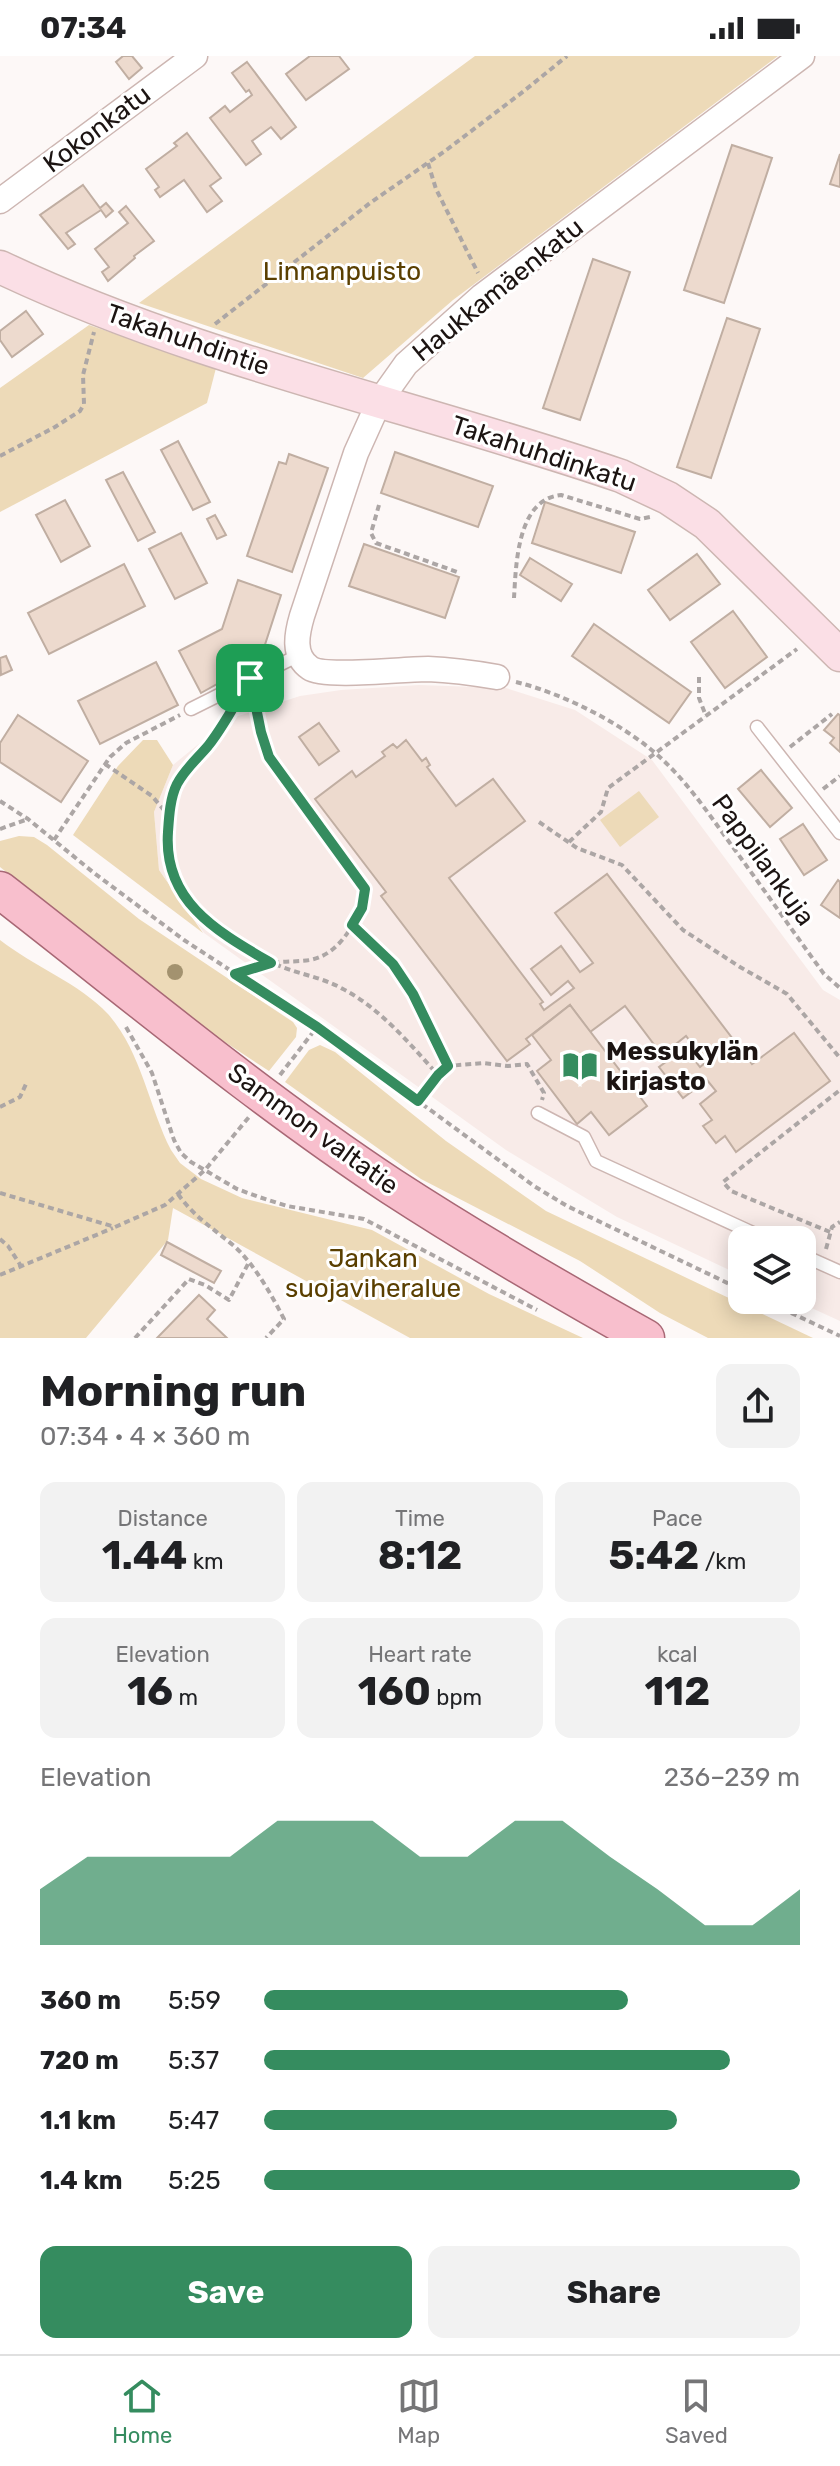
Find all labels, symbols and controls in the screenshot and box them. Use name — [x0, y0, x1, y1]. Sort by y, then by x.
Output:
text: 07:34 — [40, 10, 127, 46]
street label: Kokonkatu — [37, 79, 157, 179]
street label: Haukkamäenkatu — [406, 212, 590, 368]
park label: Linnanpuisto — [263, 256, 421, 287]
street label: Takahuhdintie — [102, 298, 274, 382]
street label: Takahuhdinkatu — [448, 410, 640, 498]
pin — [216, 644, 284, 712]
icon: arrive — [228, 656, 272, 700]
street label: Pappilankuja — [705, 788, 821, 932]
place label: Messukylän kirjasto — [606, 1036, 759, 1097]
library icon: Messukylän kirjasto — [561, 1047, 599, 1085]
street label: Sammon valtatie — [222, 1057, 404, 1201]
map controls — [728, 1226, 816, 1314]
button: layers — [728, 1226, 816, 1314]
park label: Jankan suojaviheralue — [285, 1243, 461, 1304]
button: share — [716, 1364, 800, 1448]
text: Morning run — [40, 1365, 306, 1417]
text: 07:34 · 4 × 360 m — [40, 1421, 250, 1452]
text: Distance — [118, 1505, 208, 1532]
text: Time — [395, 1505, 445, 1532]
text: Pace — [652, 1505, 703, 1532]
text: 1.44 — [102, 1532, 187, 1579]
text: 8:12 — [378, 1532, 462, 1579]
text: 5:42 — [608, 1532, 699, 1579]
text: km — [187, 1548, 224, 1575]
text: /km — [699, 1548, 746, 1575]
text: Elevation — [116, 1641, 210, 1668]
text: Heart rate — [368, 1641, 472, 1668]
text: kcal — [657, 1641, 698, 1668]
text: 16 — [127, 1668, 173, 1715]
text: 160 — [358, 1668, 431, 1715]
text: 112 — [644, 1668, 710, 1715]
text: m — [173, 1684, 198, 1711]
text: bpm — [431, 1684, 482, 1711]
text: Elevation — [40, 1762, 151, 1793]
text: 236–239 m — [664, 1762, 800, 1793]
text: 360 m — [40, 1985, 121, 2016]
text: 5:59 — [168, 1985, 221, 2016]
text: 720 m — [40, 2045, 119, 2076]
text: 5:37 — [168, 2045, 219, 2076]
text: 1.1 km — [40, 2105, 116, 2136]
text: 5:47 — [168, 2105, 219, 2136]
text: 1.4 km — [40, 2165, 122, 2196]
text: 5:25 — [168, 2165, 221, 2196]
button: Save — [40, 2246, 412, 2338]
button: Share — [428, 2246, 800, 2338]
tab: Home — [112, 2374, 172, 2449]
tab: Map — [397, 2374, 441, 2449]
tab: Saved — [665, 2374, 728, 2449]

